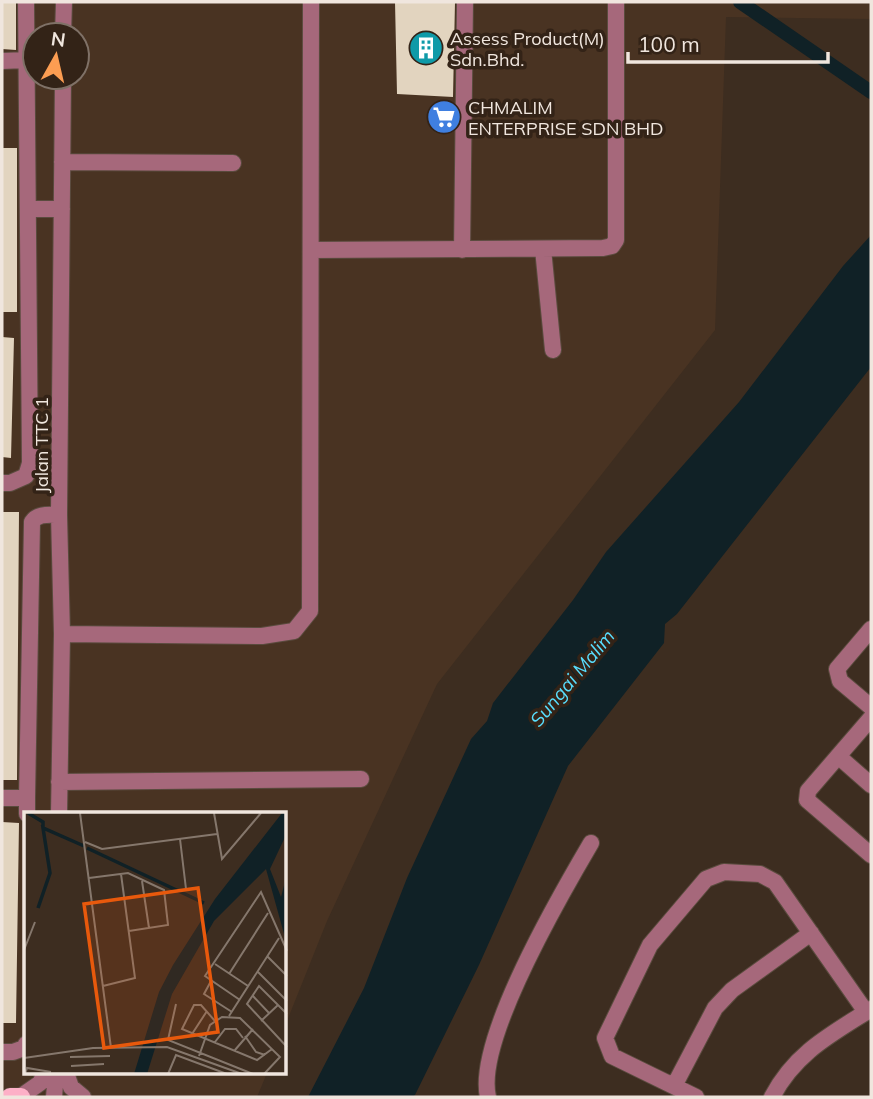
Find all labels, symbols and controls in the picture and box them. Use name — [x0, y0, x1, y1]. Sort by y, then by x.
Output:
north arrow — [21, 21, 91, 91]
scale bar — [628, 21, 828, 65]
text: N — [50, 26, 67, 52]
place label: Assess Product(M) Sdn.Bhd. — [450, 27, 605, 71]
building icon: Assess Product(M) Sdn.Bhd. — [407, 29, 445, 67]
text: 100 m — [638, 31, 700, 57]
place label: CHMALIM ENTERPRISE SDN BHD — [468, 96, 664, 140]
supermarket icon: CHMALIM ENTERPRISE SDN BHD — [425, 98, 463, 136]
street label: Jalan TTC 1 — [30, 397, 53, 493]
water label: Sungai Malim — [524, 624, 620, 732]
inset map — [24, 812, 287, 1074]

